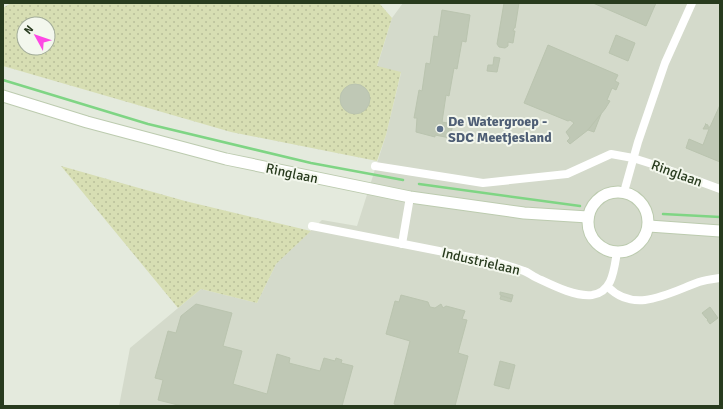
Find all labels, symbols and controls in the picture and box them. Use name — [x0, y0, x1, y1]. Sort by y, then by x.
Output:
north arrow — [16, 16, 56, 56]
text: N — [21, 23, 36, 37]
place label: De Watergroep - SDC Meetjesland — [448, 113, 552, 146]
marker: De Watergroep - SDC Meetjesland — [435, 124, 445, 134]
street label: Ringlaan — [649, 156, 705, 191]
street label: Ringlaan — [264, 160, 320, 187]
street label: Industrielaan — [440, 244, 522, 279]

